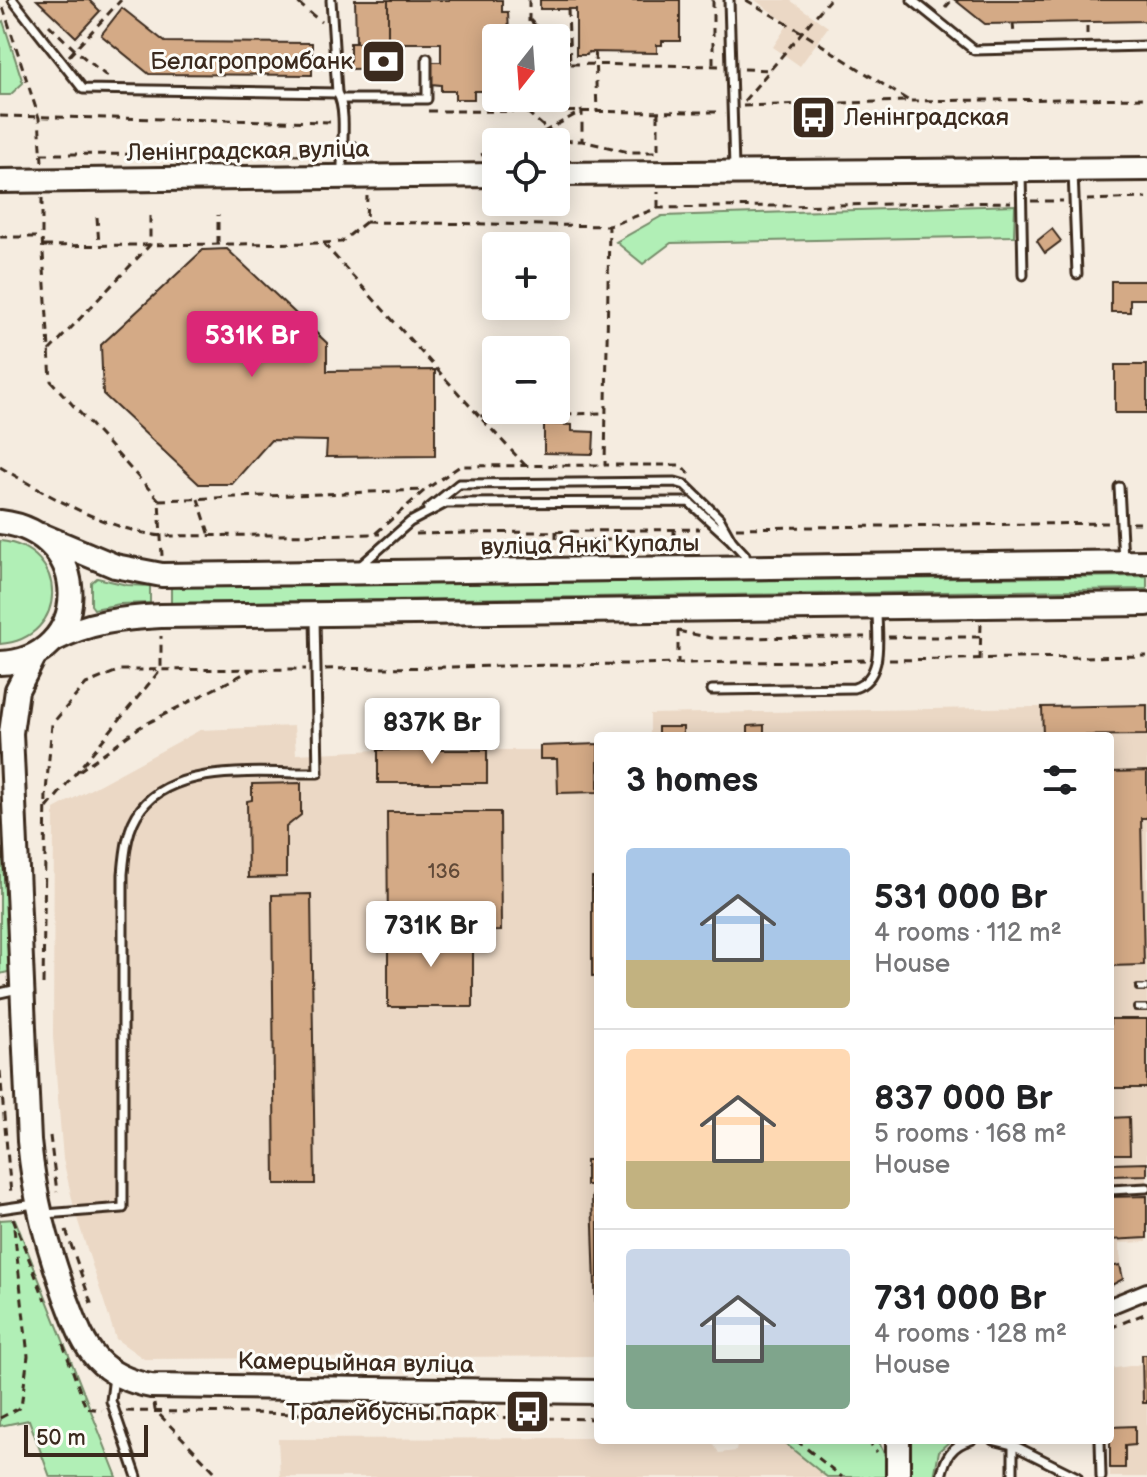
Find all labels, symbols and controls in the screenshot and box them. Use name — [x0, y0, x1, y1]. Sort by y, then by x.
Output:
north arrow — [482, 24, 570, 112]
map controls — [482, 24, 570, 424]
bank icon: Белагропромбанк — [360, 37, 408, 85]
place label: Белагропромбанк — [150, 47, 353, 76]
bus stop icon: Ленінградская — [789, 93, 837, 141]
place label: Ленінградская — [843, 103, 1009, 132]
button: locate — [482, 128, 570, 216]
street label: Ленінградская вуліца — [125, 134, 370, 168]
button: + — [482, 232, 570, 320]
pin: 531K Br — [178, 311, 326, 379]
text: 531K Br — [205, 321, 299, 352]
button: − — [482, 336, 570, 424]
street label: вуліца Янкі Купалы — [480, 529, 700, 561]
pin: 837K Br — [358, 698, 506, 766]
text: 837K Br — [383, 708, 481, 739]
icon: filters — [1038, 758, 1082, 802]
text: 3 homes — [626, 760, 758, 801]
house number: 136 — [428, 860, 460, 884]
text: 531 000 Br — [874, 877, 1047, 918]
icon: home — [690, 880, 786, 976]
pin: 731K Br — [357, 901, 505, 969]
text: 731K Br — [384, 911, 478, 942]
text: 4 rooms · 112 m² — [874, 918, 1062, 949]
text: House — [874, 949, 950, 980]
text: 837 000 Br — [874, 1078, 1053, 1119]
icon: home — [690, 1081, 786, 1177]
text: 5 rooms · 168 m² — [874, 1119, 1067, 1150]
text: House — [874, 1150, 950, 1181]
text: 731 000 Br — [874, 1278, 1046, 1319]
icon: home — [690, 1281, 786, 1377]
text: 4 rooms · 128 m² — [874, 1319, 1067, 1350]
street label: Камерцыйная вуліца — [237, 1346, 475, 1380]
text: House — [874, 1350, 950, 1381]
bus stop icon: Тралейбусны парк — [503, 1388, 551, 1436]
place label: Тралейбусны парк — [286, 1398, 496, 1427]
scale bar — [24, 1421, 148, 1457]
text: 50 m — [36, 1425, 86, 1452]

